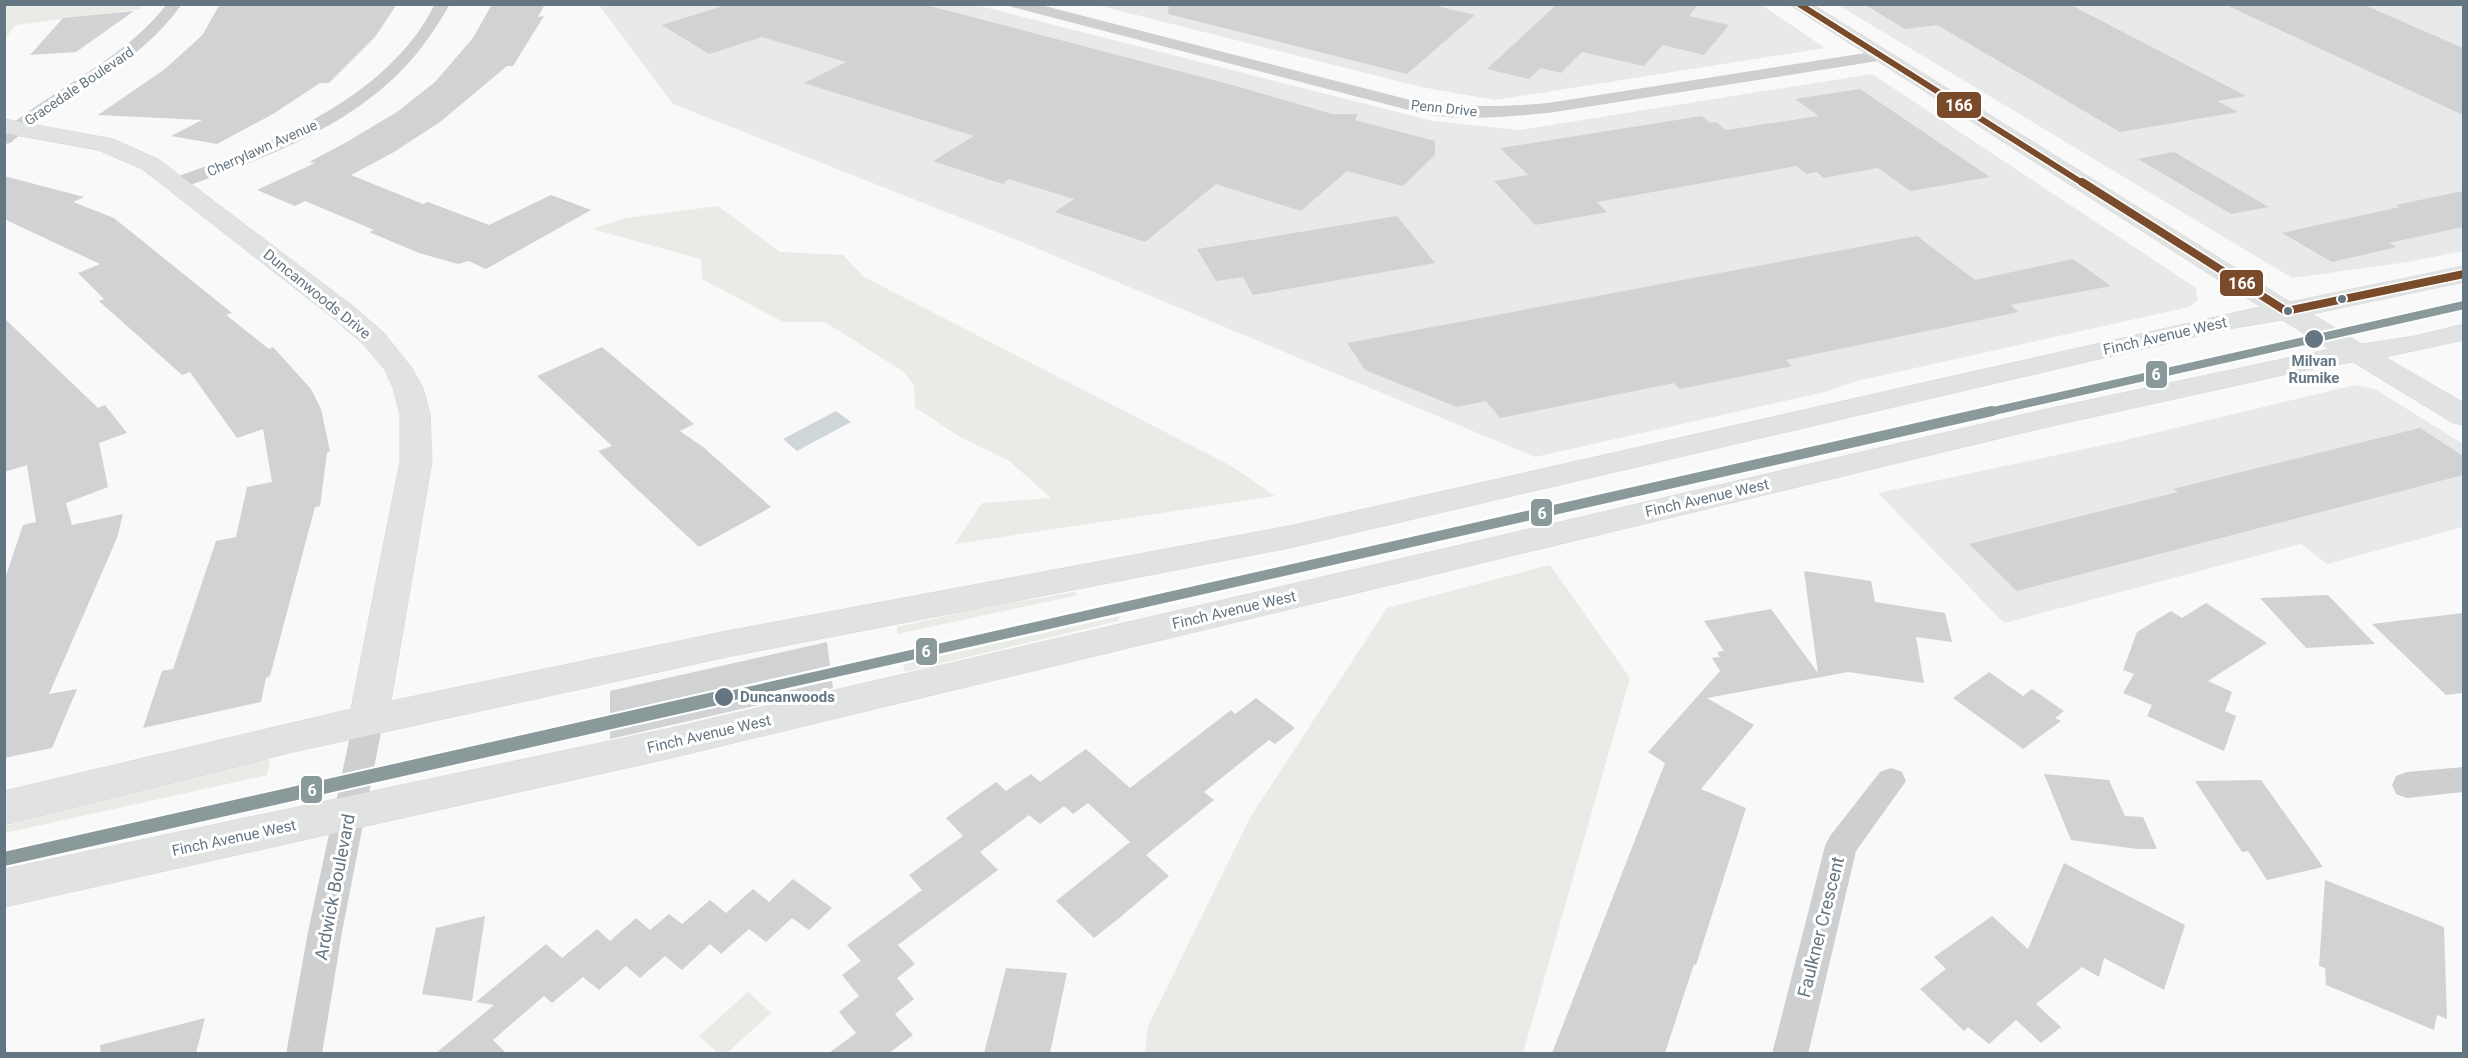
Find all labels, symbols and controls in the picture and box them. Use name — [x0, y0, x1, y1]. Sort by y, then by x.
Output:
street label: Gracedale Boulevard — [21, 44, 137, 128]
line badge: 166 — [1936, 91, 1982, 119]
text: 166 — [1945, 96, 1973, 115]
street label: Penn Drive — [1410, 97, 1478, 119]
street label: Cherrylawn Avenue — [204, 116, 320, 180]
street label: Duncanwoods Drive — [260, 245, 374, 343]
line badge: 166 — [2219, 269, 2264, 297]
text: 166 — [2228, 274, 2256, 293]
unlabelled marker — [2336, 293, 2348, 305]
unlabelled marker — [2282, 305, 2294, 317]
street label: Finch Avenue West — [2101, 313, 2229, 359]
marker: Milvan Rumike — [2303, 328, 2325, 350]
place label: Milvan Rumike — [2289, 352, 2339, 387]
line badge: 6 — [2145, 360, 2168, 389]
text: 6 — [2151, 365, 2161, 384]
street label: Finch Avenue West — [1643, 475, 1771, 521]
line badge: 6 — [1530, 498, 1553, 527]
text: 6 — [1537, 504, 1547, 523]
street label: Finch Avenue West — [1170, 587, 1298, 633]
line badge: 6 — [915, 637, 938, 666]
text: 6 — [921, 642, 931, 661]
marker: Duncanwoods — [713, 686, 735, 708]
place label: Duncanwoods — [740, 688, 835, 706]
street label: Finch Avenue West — [645, 711, 773, 757]
line badge: 6 — [300, 775, 323, 804]
text: 6 — [307, 781, 317, 800]
street label: Ardwick Boulevard — [310, 812, 359, 962]
street label: Finch Avenue West — [170, 816, 298, 860]
street label: Faulkner Crescent — [1793, 854, 1848, 999]

